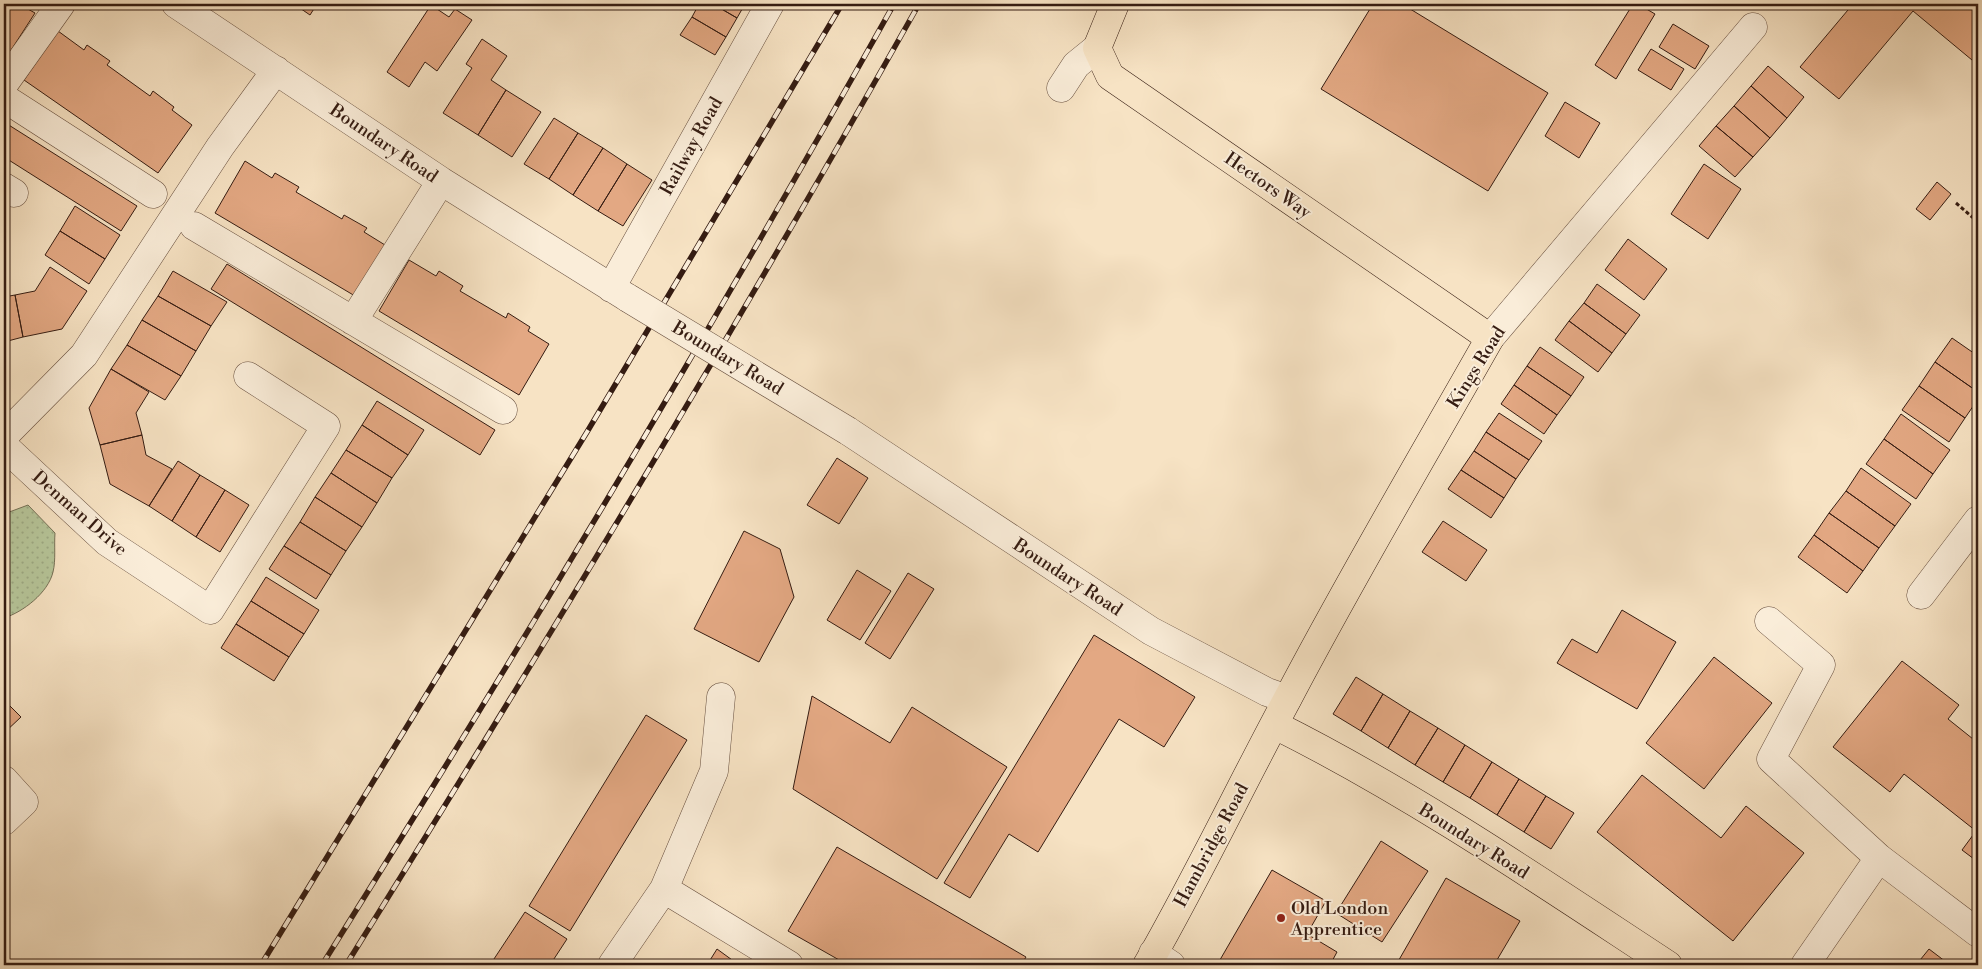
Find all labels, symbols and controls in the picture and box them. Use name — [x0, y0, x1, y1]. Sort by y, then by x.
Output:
street label: Railway Road — [655, 92, 728, 199]
street label: Boundary Road — [324, 98, 443, 189]
street label: Hectors Way — [1220, 147, 1316, 224]
street label: Boundary Road — [667, 316, 788, 401]
street label: Kings Road — [1442, 321, 1511, 413]
street label: Denman Drive — [27, 466, 132, 561]
street label: Boundary Road — [1008, 533, 1127, 622]
street label: Hambridge Road — [1169, 778, 1254, 911]
street label: Boundary Road — [1413, 798, 1534, 885]
place label: Old London Apprentice — [1290, 897, 1388, 941]
marker: Old London Apprentice — [1275, 912, 1287, 924]

